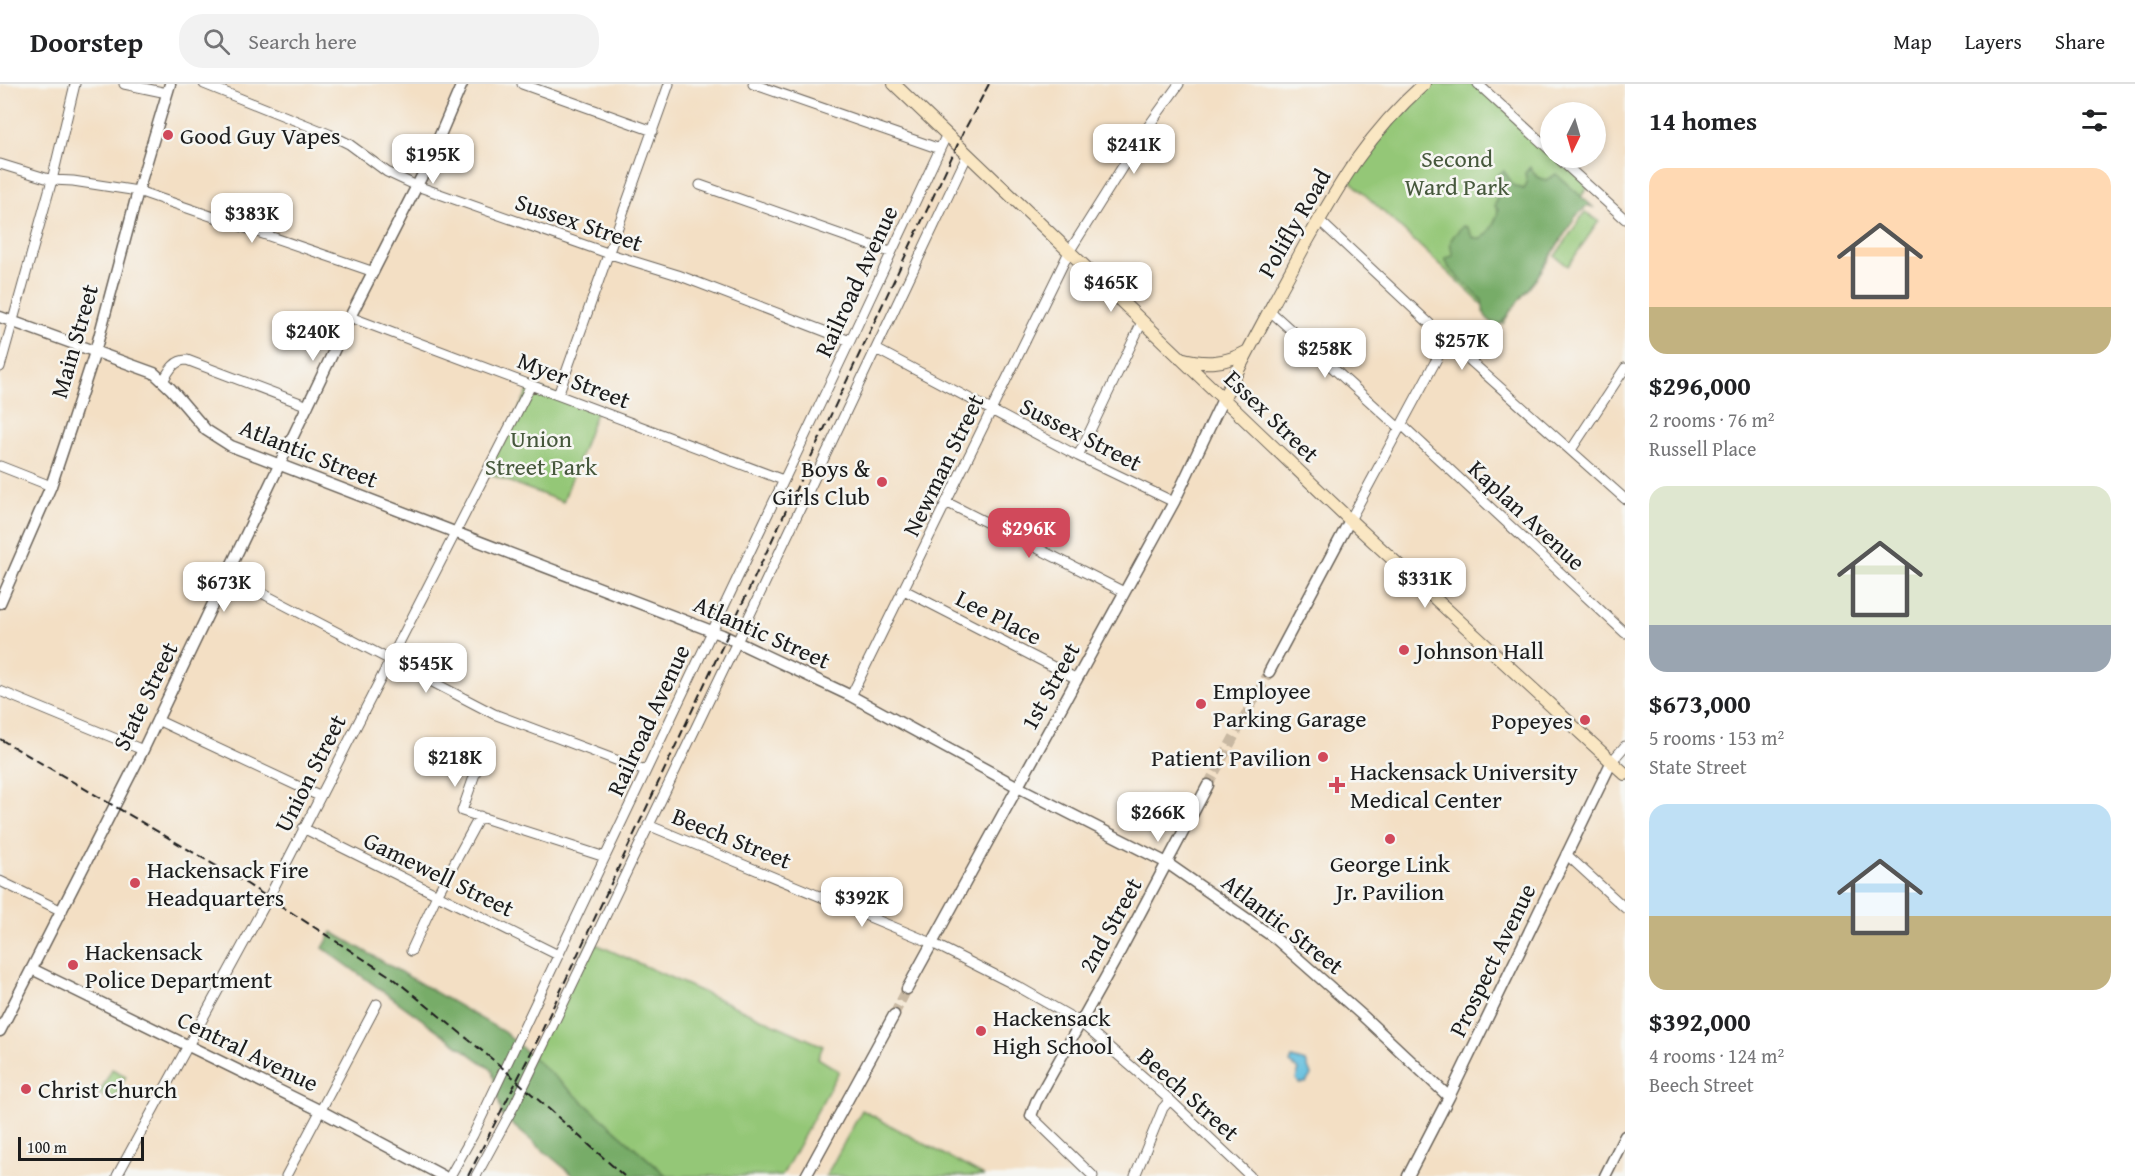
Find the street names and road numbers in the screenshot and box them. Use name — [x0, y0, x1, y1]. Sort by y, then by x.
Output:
street label: Polifly Road — [1249, 162, 1339, 284]
street label: Sussex Street — [510, 184, 648, 260]
street label: Railroad Avenue — [806, 199, 906, 363]
street label: Main Street — [41, 279, 107, 402]
street label: Myer Street — [513, 342, 636, 418]
street label: Essex Street — [1217, 362, 1328, 471]
street label: Newman Street — [893, 387, 993, 542]
street label: Sussex Street — [1014, 388, 1149, 480]
street label: Atlantic Street — [235, 409, 384, 497]
street label: Kaplan Avenue — [1461, 451, 1593, 579]
street label: Lee Place — [950, 580, 1048, 654]
street label: Atlantic Street — [688, 586, 836, 678]
street label: State Street — [104, 635, 187, 756]
street label: 1st Street — [1012, 635, 1089, 736]
street label: Railroad Avenue — [598, 638, 698, 802]
street label: Union Street — [265, 708, 355, 838]
street label: Beech Street — [667, 798, 797, 878]
street label: Gamewell Street — [358, 822, 521, 926]
street label: Atlantic Street — [1215, 865, 1352, 983]
street label: 2nd Street — [1070, 871, 1151, 979]
street label: Prospect Avenue — [1440, 877, 1544, 1043]
street label: Central Avenue — [172, 1002, 324, 1100]
street label: Beech Street — [1131, 1039, 1248, 1149]

